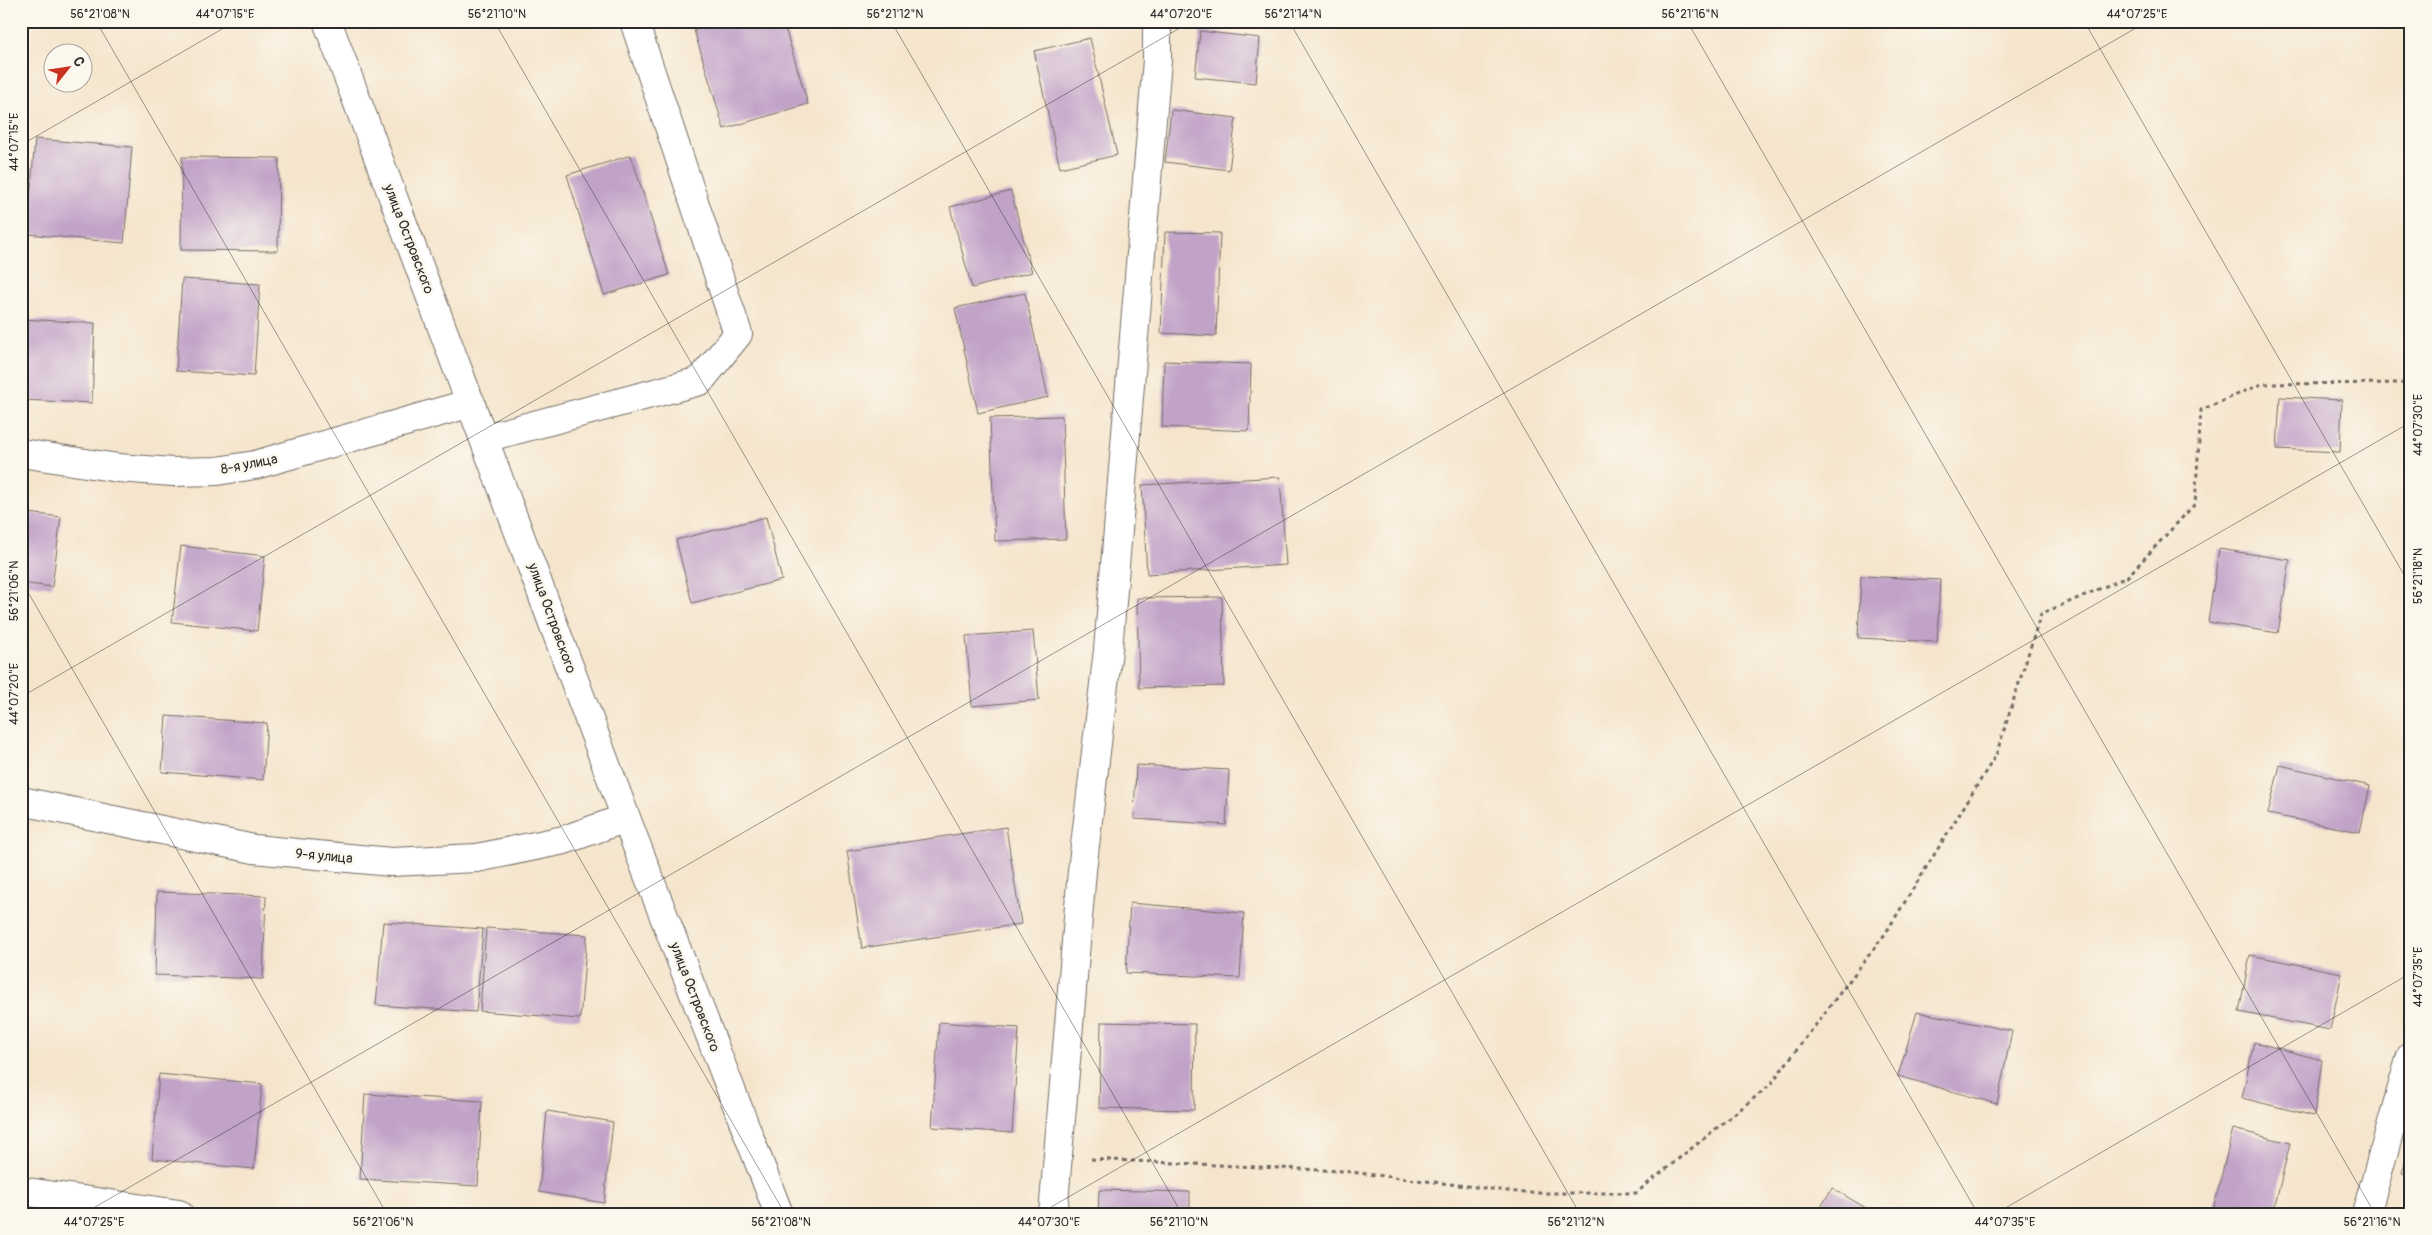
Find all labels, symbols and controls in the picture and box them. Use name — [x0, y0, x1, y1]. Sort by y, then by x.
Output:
text: 56°21'08"N — [70, 7, 130, 22]
text: 44°07'15"E — [196, 7, 254, 22]
text: 56°21'10"N — [468, 7, 526, 22]
text: 56°21'12"N — [867, 7, 923, 22]
text: 44°07'20"E — [1150, 7, 1212, 22]
text: 56°21'14"N — [1264, 7, 1322, 22]
text: 56°21'16"N — [1661, 7, 1719, 22]
text: 44°07'25"E — [2107, 7, 2167, 22]
north arrow — [42, 42, 92, 92]
text: С — [69, 54, 89, 70]
text: 44°07'15"E — [7, 113, 22, 171]
street label: улица Островского — [380, 181, 438, 297]
text: 44°07'30"E — [2411, 394, 2426, 456]
street label: 8-я улица — [219, 450, 279, 478]
text: 56°21'18"N — [2411, 548, 2426, 604]
street label: улица Островского — [524, 560, 580, 676]
text: 56°21'06"N — [7, 561, 22, 621]
text: 44°07'20"E — [7, 663, 22, 725]
street label: 9-я улица — [295, 845, 353, 867]
street label: улица Островского — [666, 939, 724, 1055]
text: 44°07'35"E — [2411, 947, 2426, 1007]
text: 44°07'25"E — [64, 1215, 124, 1230]
text: 56°21'06"N — [353, 1215, 413, 1230]
text: 56°21'08"N — [751, 1215, 811, 1230]
text: 44°07'30"E — [1018, 1215, 1080, 1230]
text: 56°21'10"N — [1150, 1215, 1208, 1230]
text: 56°21'12"N — [1548, 1215, 1604, 1230]
text: 44°07'35"E — [1975, 1215, 2035, 1230]
text: 56°21'16"N — [2343, 1215, 2401, 1230]

